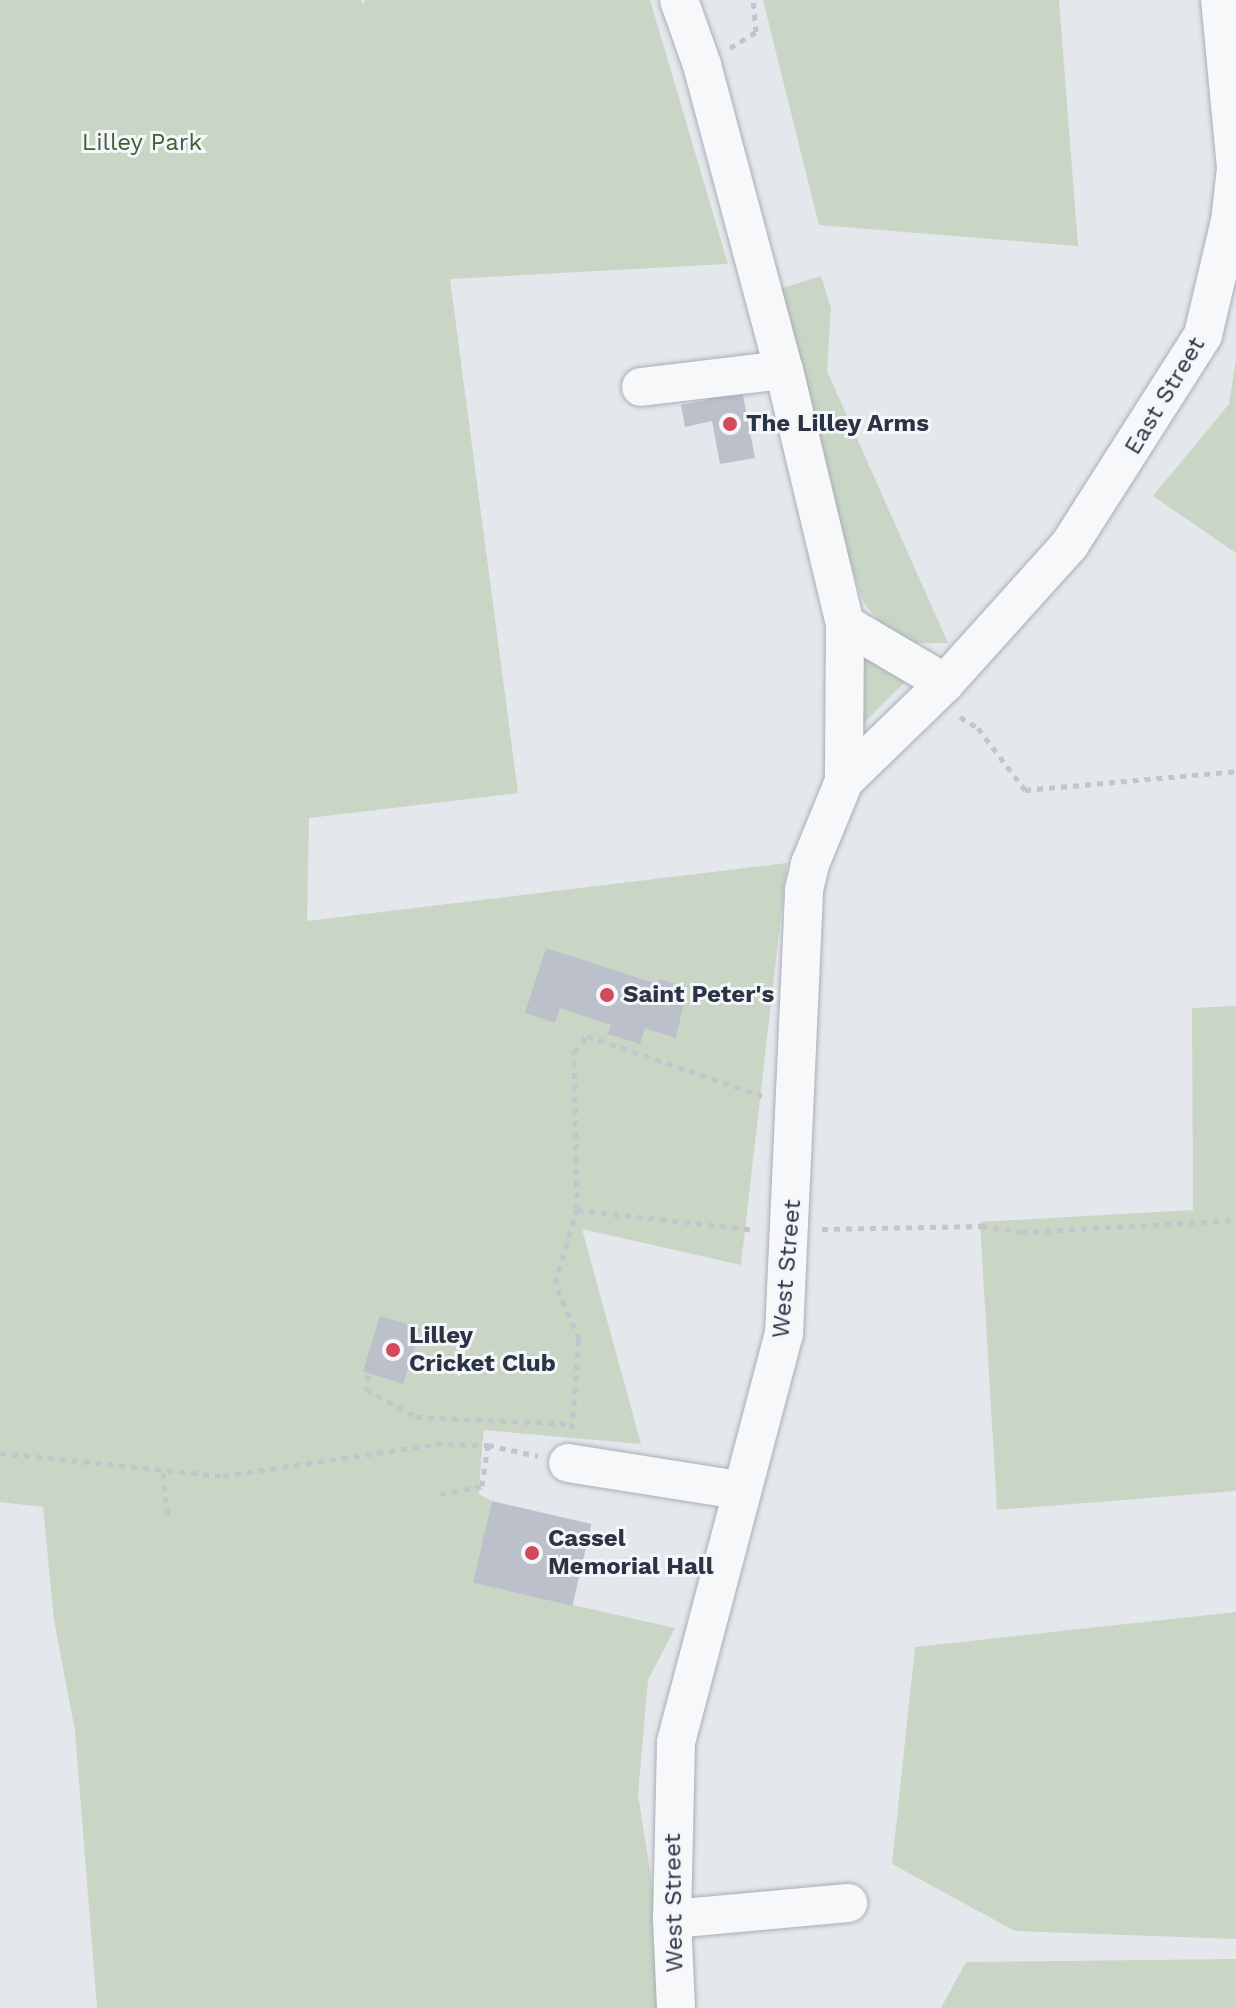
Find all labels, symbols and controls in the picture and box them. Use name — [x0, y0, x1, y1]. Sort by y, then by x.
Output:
park label: Lilley Park — [82, 129, 202, 157]
street label: East Street — [1119, 332, 1211, 460]
place label: The Lilley Arms — [746, 410, 930, 438]
marker: The Lilley Arms — [721, 415, 739, 433]
place label: Saint Peter's — [623, 981, 774, 1009]
marker: Saint Peter's — [598, 986, 616, 1004]
street label: West Street — [767, 1198, 807, 1340]
place label: Lilley Cricket Club — [409, 1322, 556, 1378]
marker: Lilley Cricket Club — [384, 1341, 402, 1359]
place label: Cassel Memorial Hall — [548, 1525, 714, 1581]
marker: Cassel Memorial Hall — [523, 1544, 541, 1562]
street label: West Street — [658, 1833, 690, 1973]

